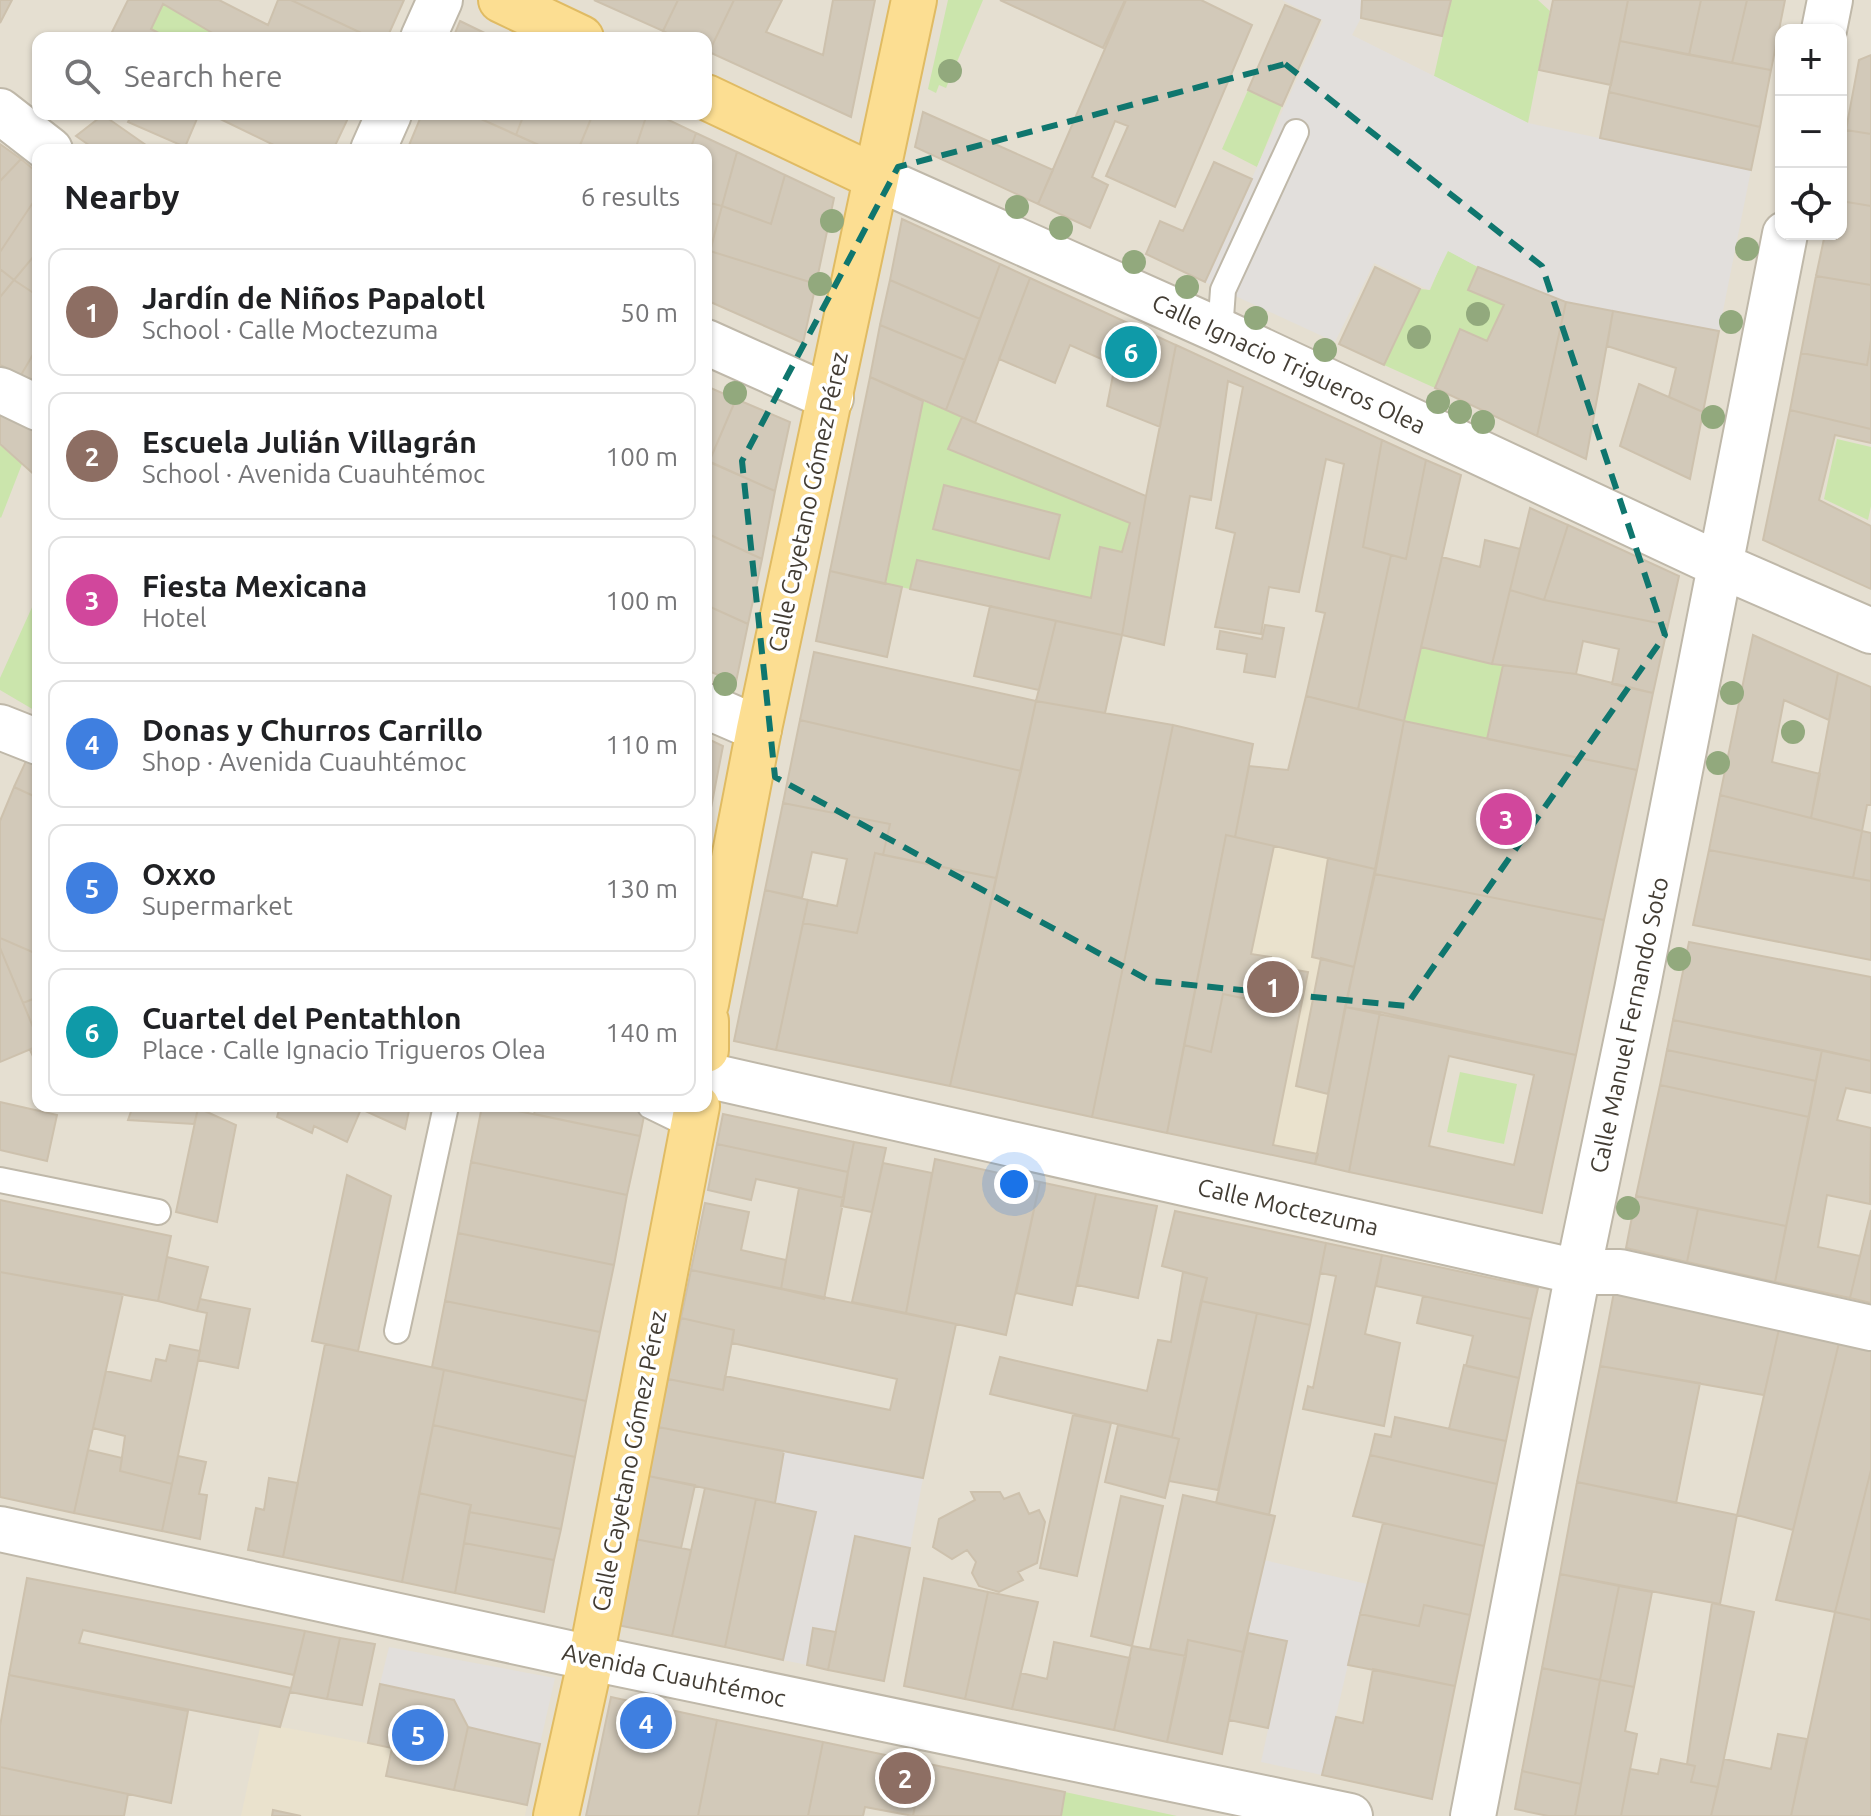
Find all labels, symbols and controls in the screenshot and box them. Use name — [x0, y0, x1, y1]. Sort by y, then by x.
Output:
map controls — [1775, 24, 1847, 240]
button: + — [1775, 24, 1847, 96]
search box — [32, 32, 712, 120]
icon: search — [60, 54, 104, 98]
text: Search here — [124, 59, 283, 93]
button: − — [1775, 96, 1847, 168]
button: locate — [1775, 168, 1847, 240]
text: Nearby — [64, 177, 179, 215]
text: 6 results — [581, 182, 680, 211]
text: Jardín de Niños Papalotl — [142, 281, 485, 315]
street label: Calle Ignacio Trigueros Olea — [1148, 289, 1430, 439]
text: 1 — [85, 298, 99, 327]
text: 50 m — [620, 298, 678, 327]
text: School · Calle Moctezuma — [142, 315, 438, 344]
pin: 6 — [1105, 322, 1157, 382]
street label: Calle Cayetano Gómez Pérez — [763, 349, 853, 655]
text: Escuela Julián Villagrán — [142, 425, 477, 459]
text: 2 — [85, 442, 99, 471]
text: 100 m — [606, 442, 678, 471]
text: School · Avenida Cuauhtémoc — [142, 459, 485, 488]
text: Fiesta Mexicana — [142, 569, 367, 603]
text: 3 — [85, 586, 99, 615]
text: 100 m — [606, 586, 678, 615]
text: Hotel — [142, 603, 207, 632]
text: Donas y Churros Carrillo — [142, 713, 483, 747]
text: 4 — [85, 730, 99, 759]
text: 110 m — [606, 730, 678, 759]
text: Shop · Avenida Cuauhtémoc — [142, 747, 466, 776]
pin: 3 — [1480, 789, 1532, 849]
text: Oxxo — [142, 857, 216, 891]
text: 5 — [85, 874, 99, 903]
text: 130 m — [606, 874, 678, 903]
street label: Calle Manuel Fernando Soto — [1584, 874, 1674, 1176]
text: Supermarket — [142, 891, 293, 920]
pin: 1 — [1247, 957, 1299, 1017]
text: Cuartel del Pentathlon — [142, 1001, 462, 1035]
text: 6 — [85, 1018, 99, 1047]
text: 140 m — [606, 1018, 678, 1047]
text: Place · Calle Ignacio Trigueros Olea — [142, 1035, 546, 1064]
your location — [994, 1164, 1034, 1204]
street label: Calle Moctezuma — [1195, 1173, 1381, 1241]
street label: Calle Cayetano Gómez Pérez — [587, 1308, 671, 1614]
street label: Avenida Cuauhtémoc — [560, 1638, 788, 1712]
pin: 4 — [620, 1693, 672, 1753]
pin: 5 — [392, 1705, 444, 1765]
pin: 2 — [879, 1748, 931, 1808]

